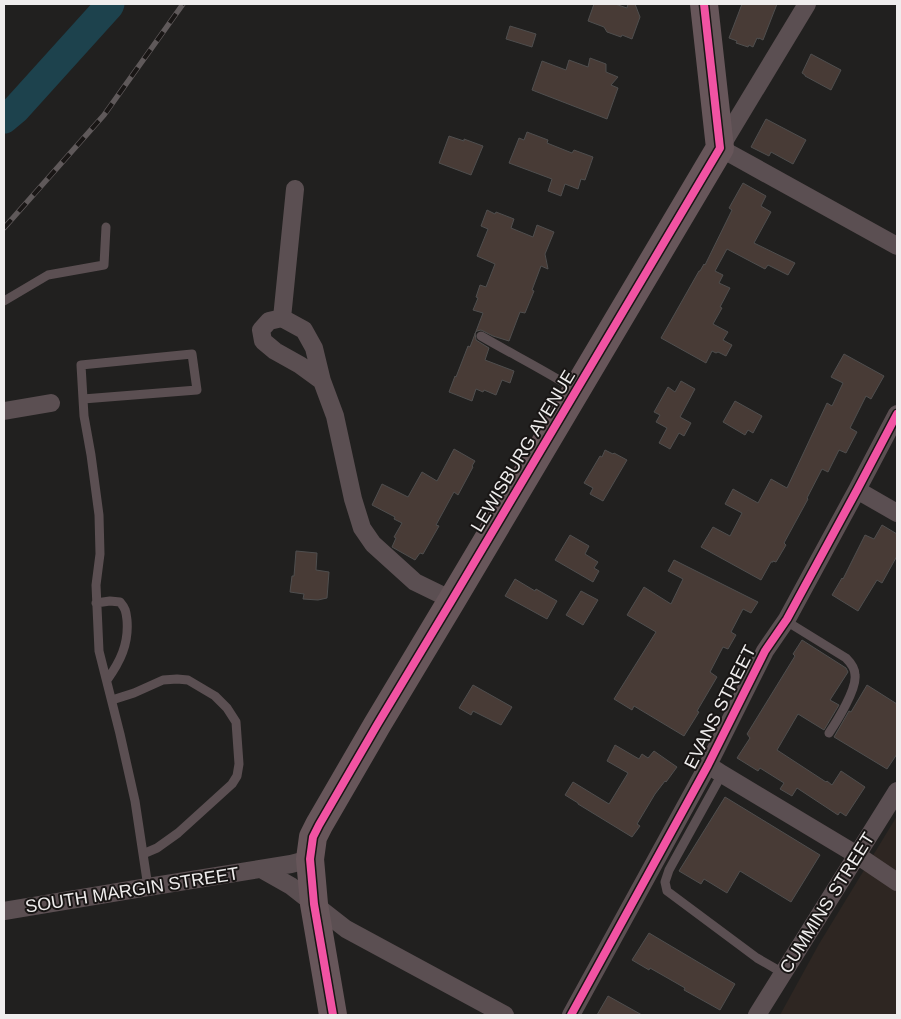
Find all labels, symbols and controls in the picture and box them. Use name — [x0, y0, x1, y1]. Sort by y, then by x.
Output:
street label: LEWISBURG AVENUE — [467, 367, 579, 535]
street label: EVANS STREET — [680, 642, 760, 772]
street label: CUMMINS STREET — [776, 829, 878, 977]
street label: SOUTH MARGIN STREET — [24, 863, 240, 917]

